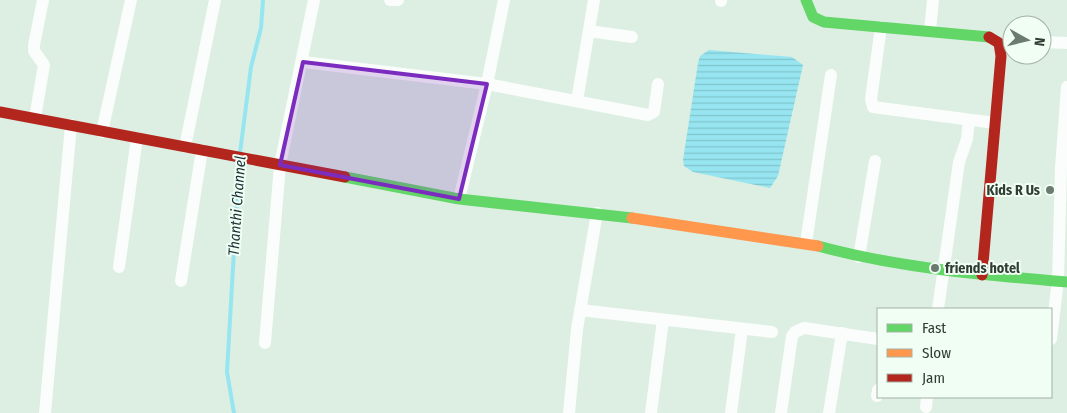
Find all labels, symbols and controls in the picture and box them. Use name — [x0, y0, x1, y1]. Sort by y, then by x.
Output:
north arrow — [1002, 15, 1052, 65]
text: N — [1030, 36, 1048, 47]
water label: Thanthi Channel — [225, 155, 249, 257]
place label: Kids R Us — [987, 182, 1040, 199]
marker: Kids R Us — [1044, 184, 1056, 196]
place label: friends hotel — [945, 260, 1020, 277]
marker: friends hotel — [929, 262, 941, 274]
legend — [877, 308, 1052, 398]
text: Fast — [922, 319, 946, 337]
text: Slow — [922, 344, 951, 362]
text: Jam — [922, 369, 945, 387]

